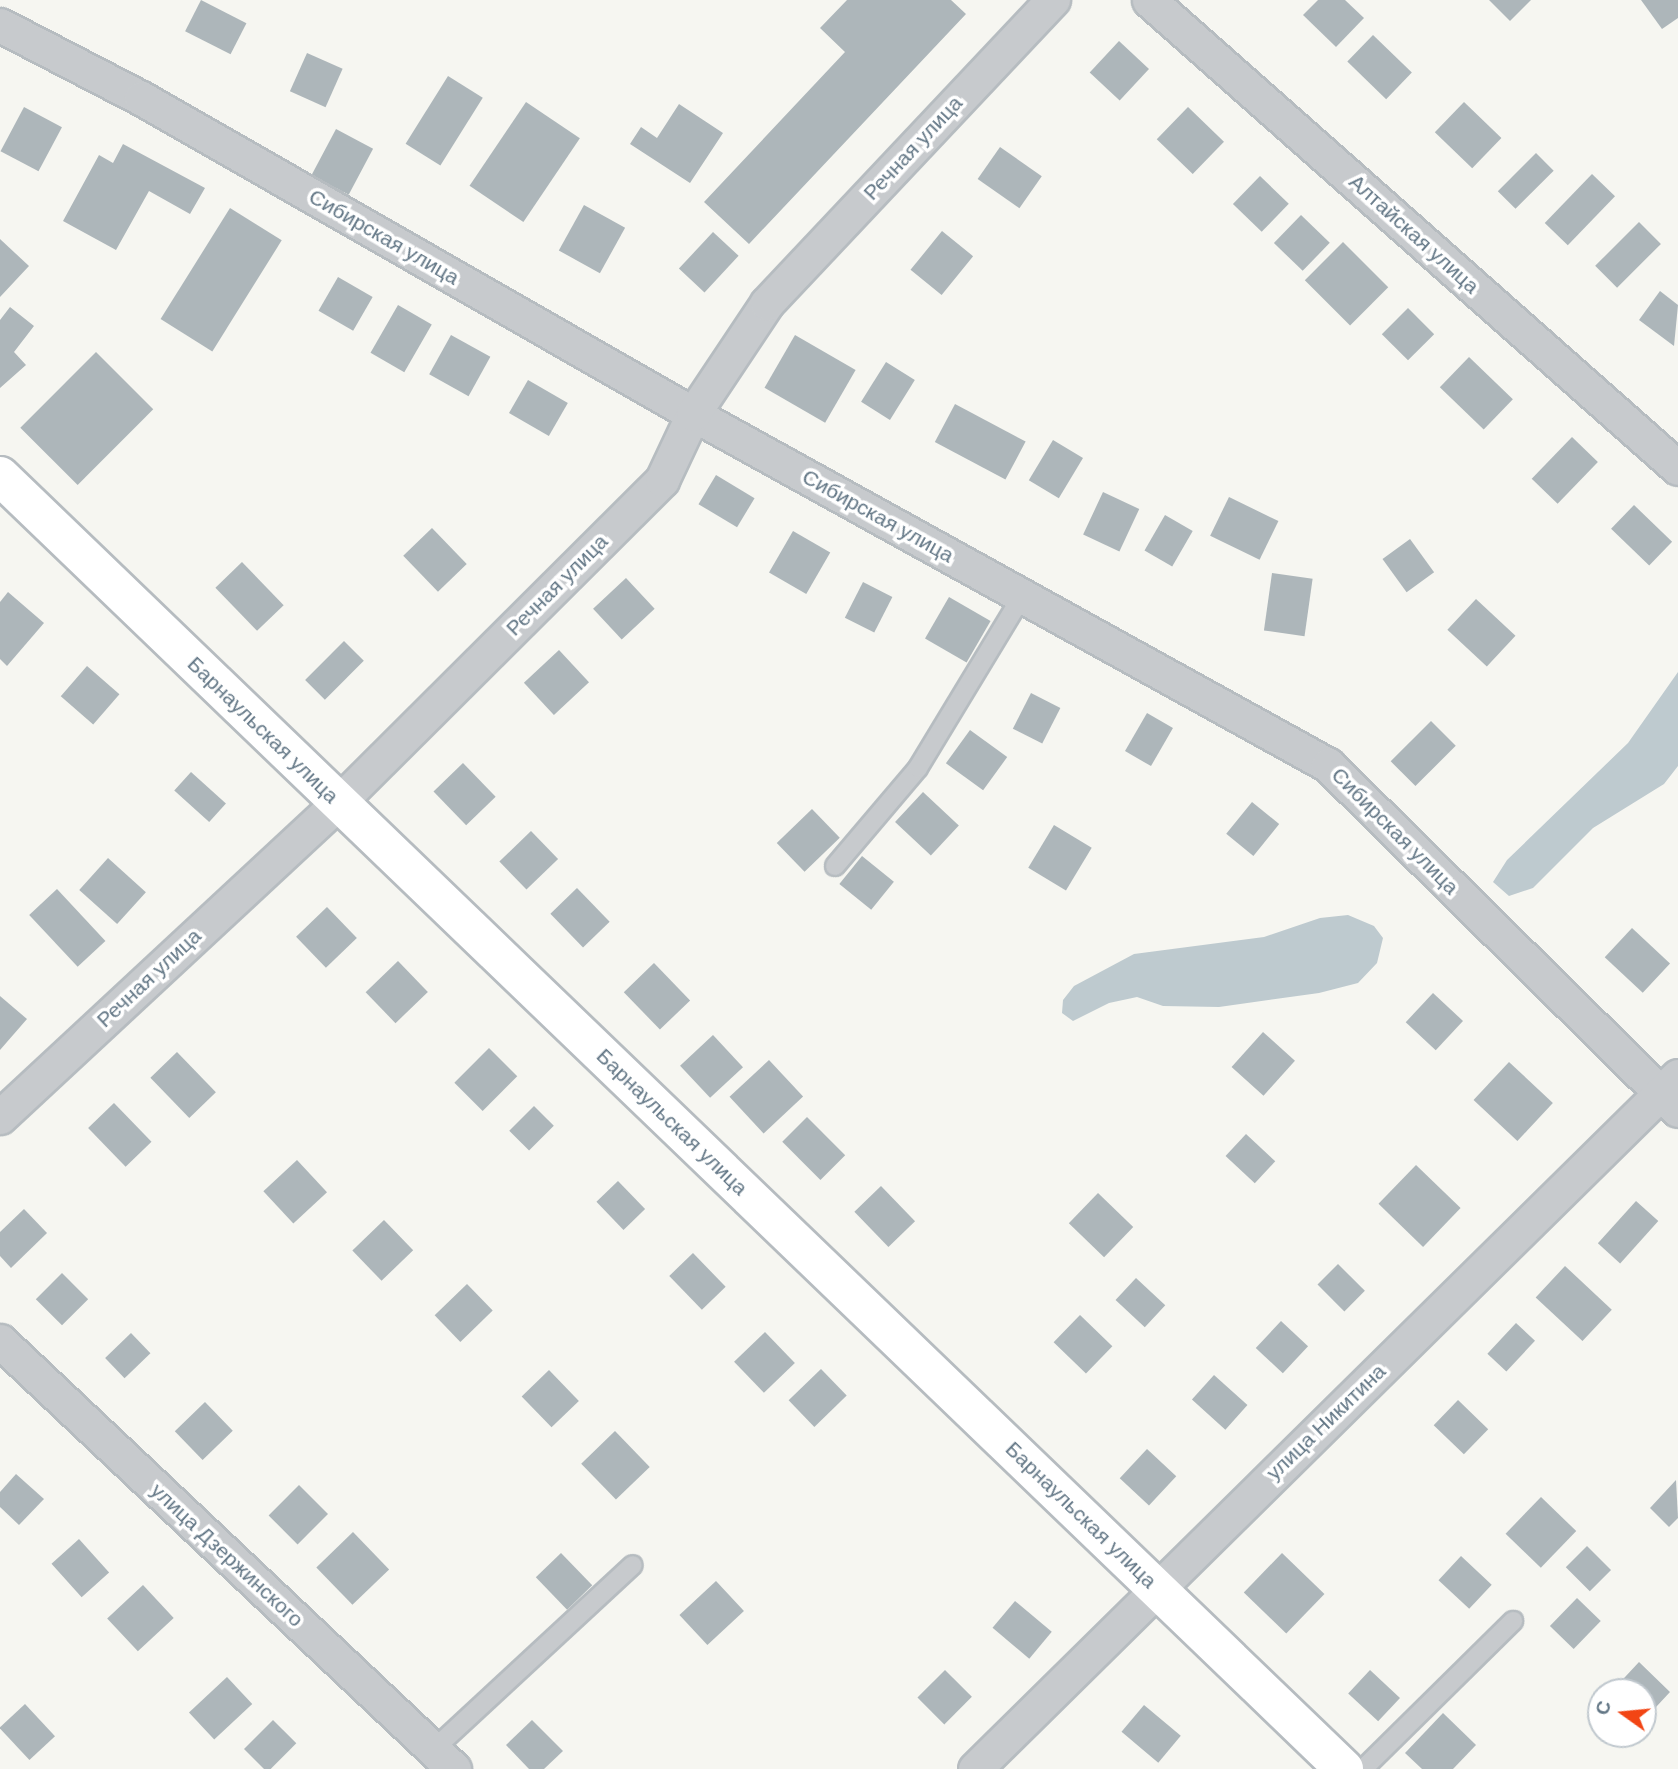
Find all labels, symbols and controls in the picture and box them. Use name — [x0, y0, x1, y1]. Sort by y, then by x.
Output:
street label: Речная улица — [858, 91, 968, 205]
street label: Алтайская улица — [1344, 169, 1484, 299]
street label: Сибирская улица — [304, 184, 464, 290]
street label: Сибирская улица — [798, 464, 958, 568]
street label: Речная улица — [501, 529, 613, 641]
street label: Барнаульская улица — [182, 651, 344, 809]
street label: Сибирская улица — [1326, 762, 1464, 900]
street label: Речная улица — [92, 923, 206, 1033]
street label: Барнаульская улица — [591, 1043, 753, 1201]
street label: улица Никитина — [1261, 1359, 1391, 1485]
street label: Барнаульская улица — [1000, 1436, 1162, 1594]
street label: улица Дзержинского — [146, 1478, 308, 1632]
north arrow — [1587, 1678, 1657, 1748]
text: С — [1591, 1699, 1615, 1717]

